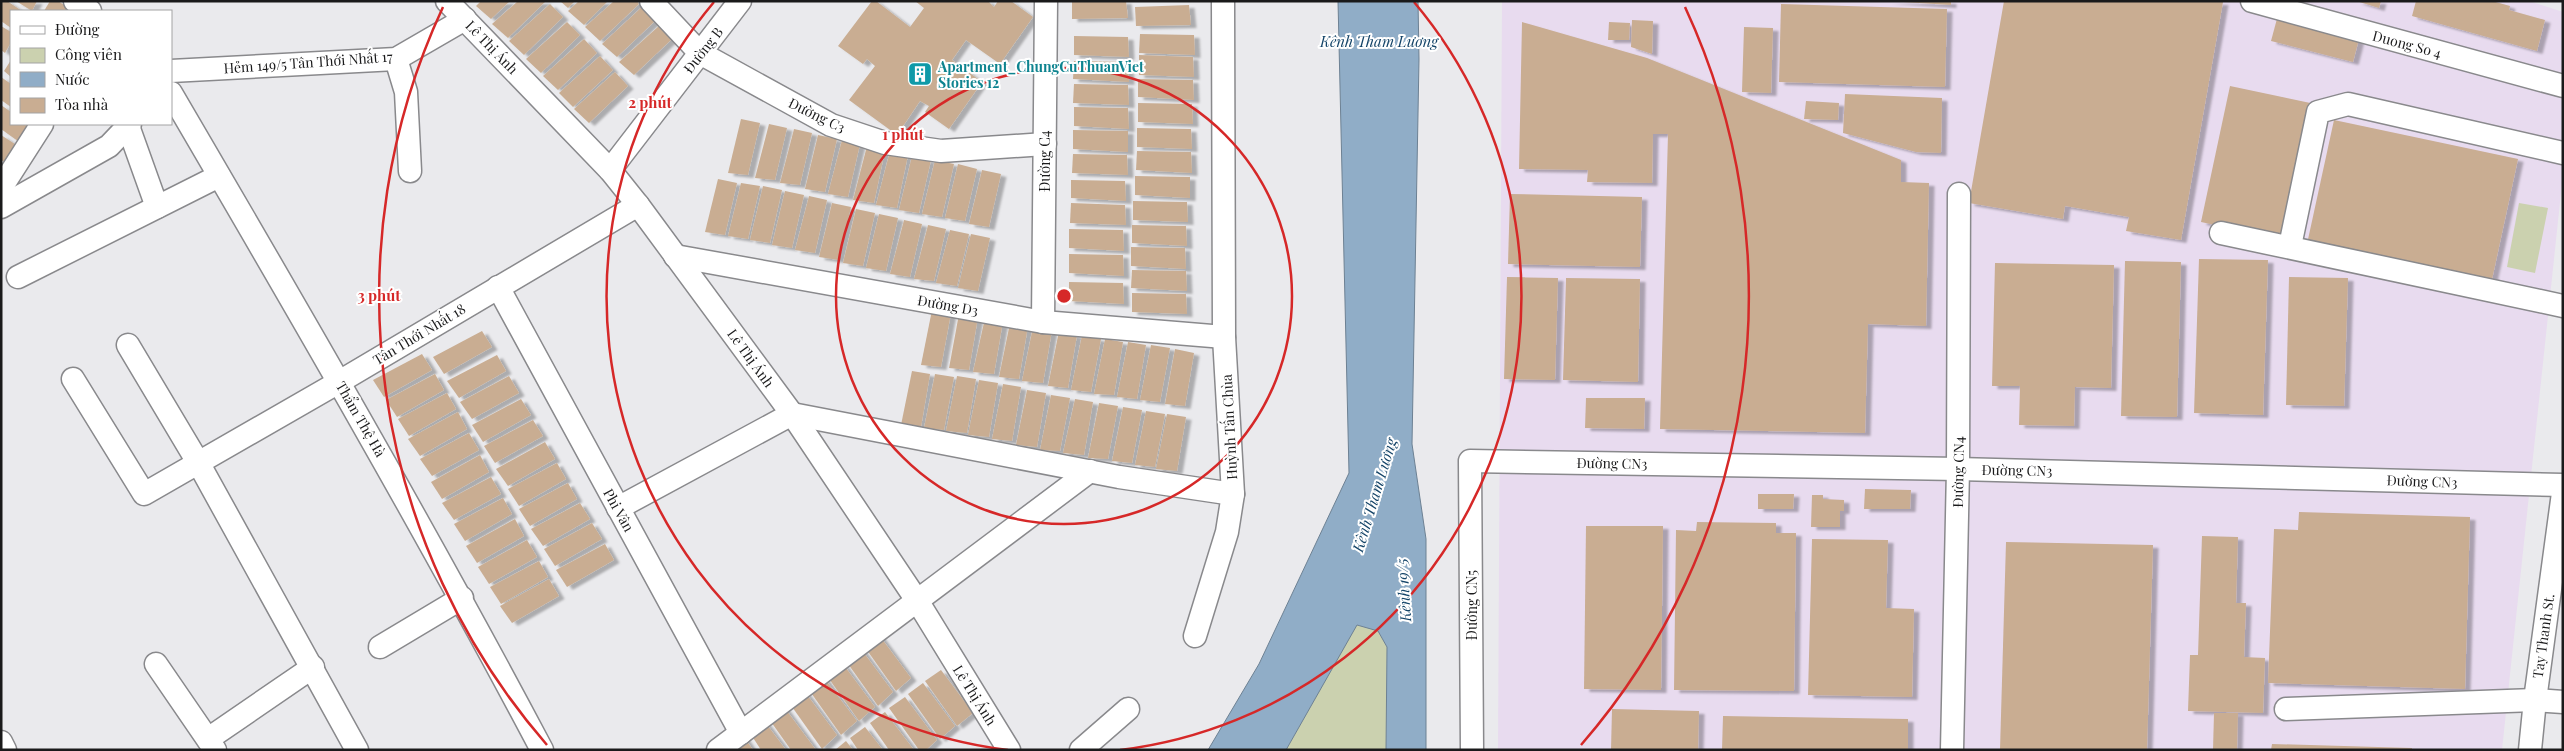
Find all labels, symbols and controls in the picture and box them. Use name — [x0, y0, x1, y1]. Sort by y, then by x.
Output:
legend — [10, 10, 172, 125]
street label: Lê Thị Ánh — [462, 16, 523, 79]
text: Đường — [55, 19, 100, 39]
street label: Đường B — [679, 23, 727, 77]
street label: Duong So 4 — [2371, 26, 2444, 62]
water label: Kênh Tham Lương — [1319, 31, 1439, 51]
text: Công viên — [55, 44, 122, 64]
street label: Hẻm 149/5 Tân Thới Nhất 17 — [223, 46, 393, 77]
place label: Apartment_ChungCuThuanViet Stories 12 — [937, 57, 1144, 92]
building icon: Apartment_ChungCuThuanViet Stories 12 — [907, 61, 933, 87]
text: Nước — [55, 69, 90, 89]
text: 2 phút — [628, 92, 673, 112]
street label: Đường C3 — [785, 93, 849, 137]
text: Tòa nhà — [55, 94, 109, 114]
text: 1 phút — [882, 124, 925, 144]
street label: Đường C4 — [1035, 130, 1054, 192]
text: 3 phút — [357, 285, 401, 305]
centre of rings — [1055, 287, 1073, 305]
street label: Đường D3 — [916, 290, 980, 320]
street label: Tân Thới Nhất 18 — [369, 298, 469, 369]
street label: Lê Thị Ánh — [723, 325, 779, 392]
street label: Huỳnh Tấn Chùa — [1216, 374, 1241, 480]
street label: Thẩm Thệ Hà — [332, 378, 390, 460]
water label: Kênh Tham Lương — [1347, 435, 1401, 555]
street label: Đường CN4 — [1948, 436, 1968, 508]
street label: Đường CN3 — [1576, 453, 1648, 473]
street label: Đường CN3 — [1981, 460, 2053, 480]
street label: Đường CN3 — [2386, 470, 2458, 492]
street label: Phi Vân — [599, 485, 639, 536]
water label: Kênh 19/5 — [1391, 558, 1415, 623]
street label: Đường CN5 — [1462, 570, 1481, 640]
street label: Tay Thanh St. — [2528, 593, 2558, 679]
street label: Lê Thị Ánh — [949, 661, 1001, 729]

